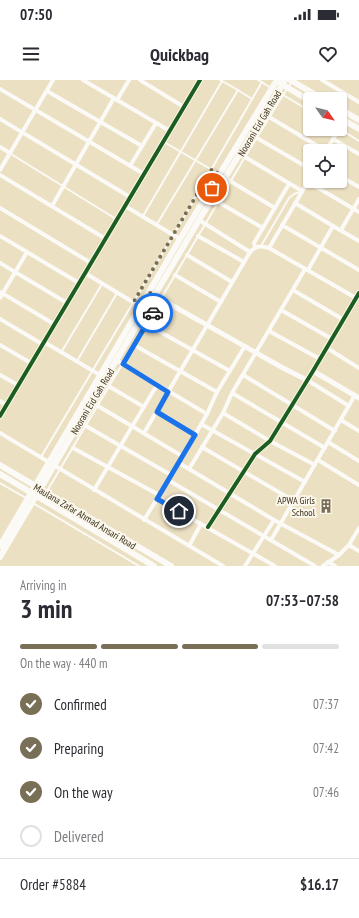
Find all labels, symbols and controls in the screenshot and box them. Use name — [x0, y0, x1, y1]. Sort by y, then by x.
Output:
text: 07:50 — [20, 5, 52, 24]
icon: menu — [20, 43, 42, 65]
text: Quickbag — [150, 43, 209, 66]
icon: heart — [317, 43, 339, 65]
street label: Noorani Eid Gah Road — [235, 88, 284, 159]
north arrow — [303, 92, 347, 136]
map controls — [303, 92, 347, 188]
button: locate — [303, 144, 347, 188]
pin — [195, 171, 229, 205]
icon: bag — [201, 177, 223, 199]
courier — [133, 293, 173, 333]
icon: car — [142, 302, 164, 324]
street label: Noorani Eid Gah Road — [68, 366, 117, 437]
street label: Maulana Zafar Ahmad Ansari Road — [31, 481, 138, 552]
pin — [162, 494, 196, 528]
place label: APWA Girls School — [277, 494, 316, 519]
building icon: APWA Girls School — [318, 498, 334, 514]
icon: home — [168, 500, 190, 522]
text: Arriving in — [20, 577, 67, 594]
text: 07:53–07:58 — [266, 591, 339, 610]
text: 3 min — [20, 592, 73, 625]
text: On the way · 440 m — [20, 655, 107, 672]
icon: check — [20, 693, 42, 715]
text: Confirmed — [54, 695, 107, 714]
text: 07:37 — [313, 696, 339, 713]
icon: check — [20, 737, 42, 759]
text: Preparing — [54, 739, 104, 758]
text: 07:42 — [313, 740, 339, 757]
icon: check — [20, 781, 42, 803]
text: On the way — [54, 783, 113, 802]
text: 07:46 — [313, 784, 339, 801]
text: Delivered — [54, 827, 104, 846]
text: Order #5884 — [20, 875, 86, 894]
text: $16.17 — [300, 875, 339, 894]

